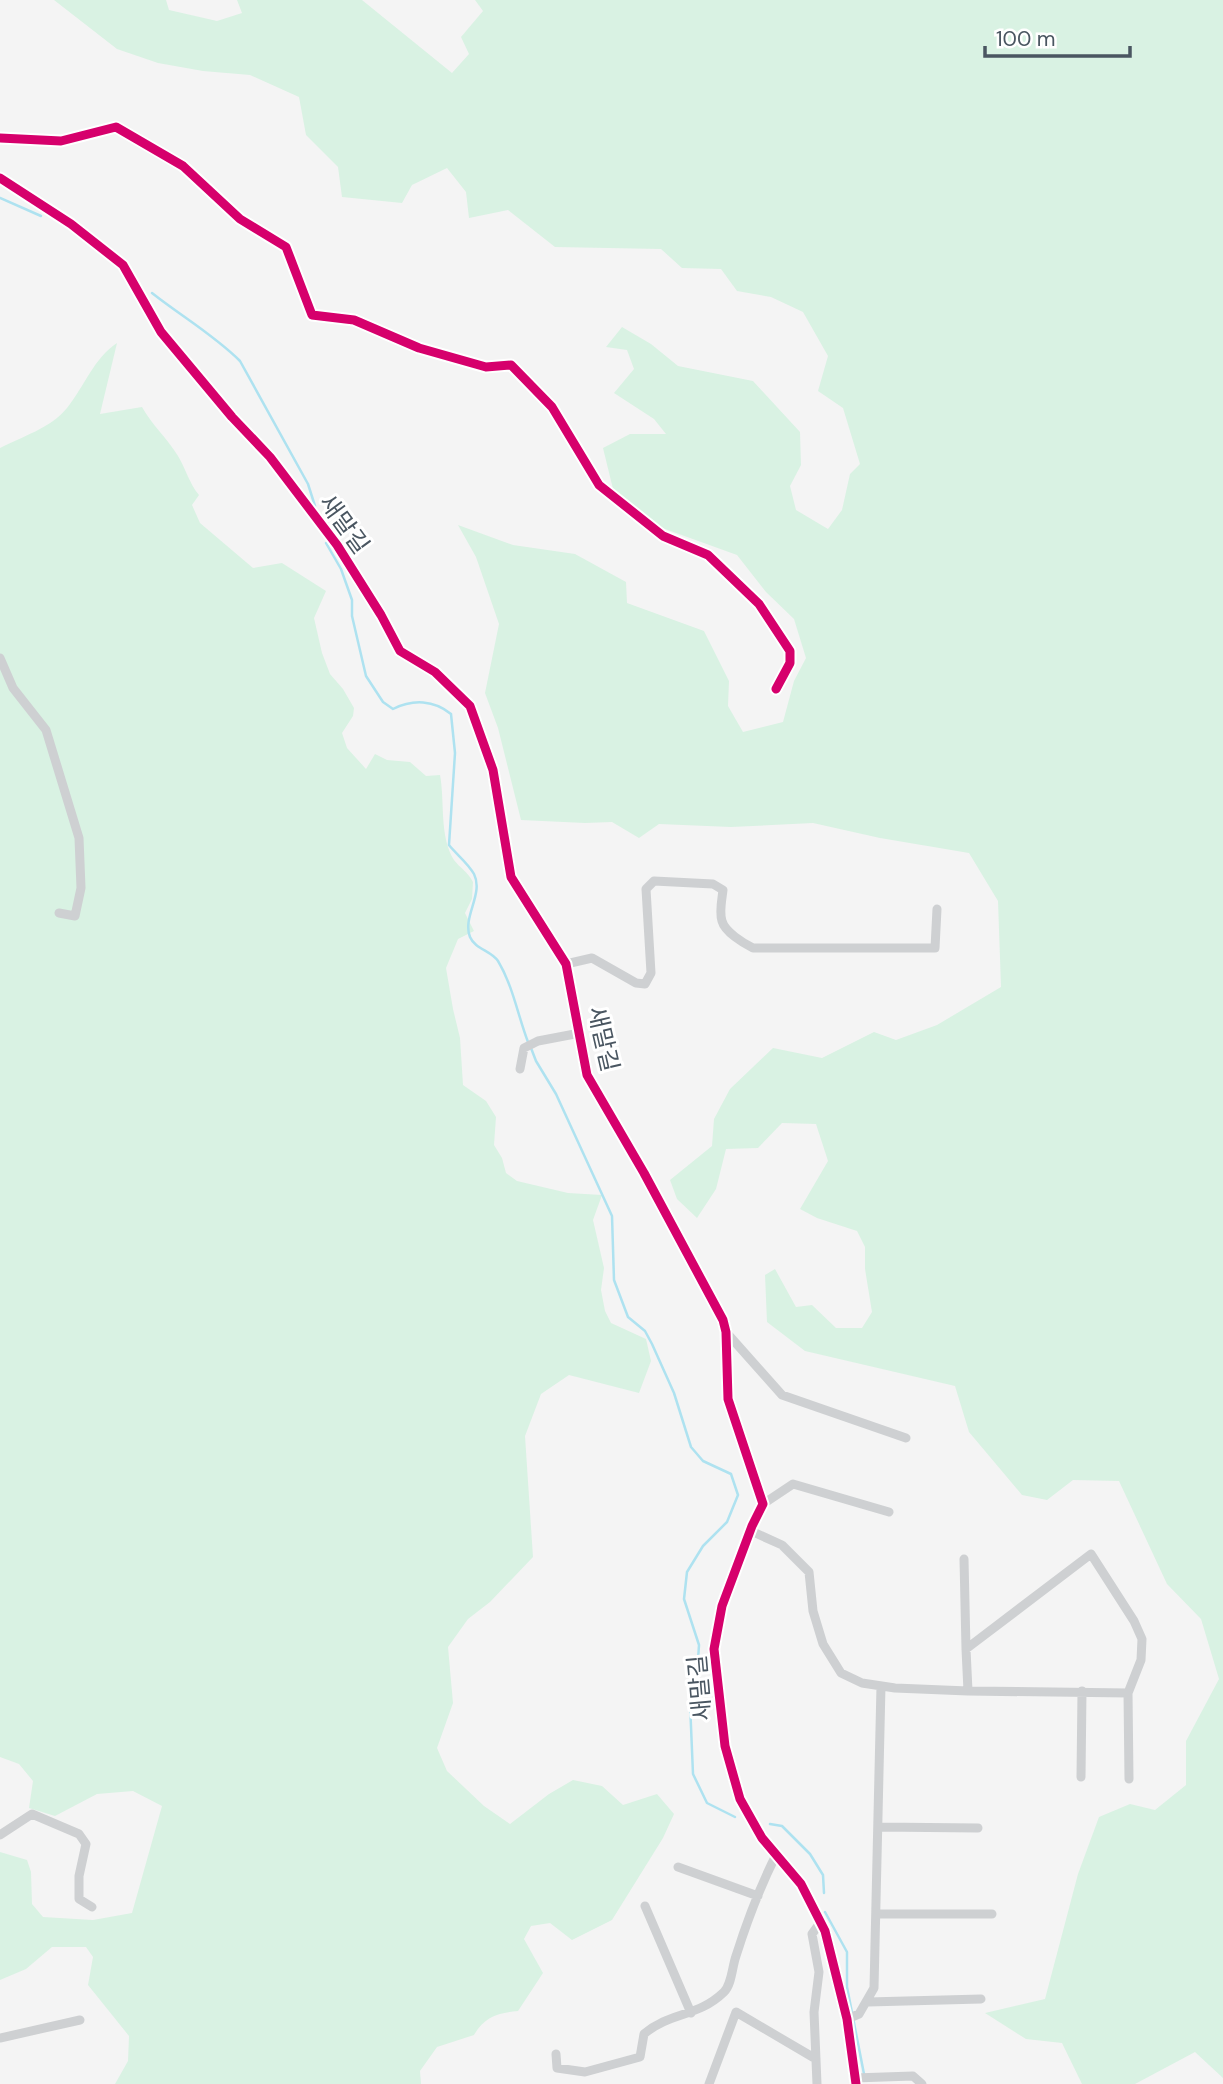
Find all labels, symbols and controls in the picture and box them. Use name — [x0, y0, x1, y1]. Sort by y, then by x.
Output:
scale bar — [985, 14, 1130, 58]
text: 100 m — [996, 25, 1056, 53]
street label: 새말길 — [312, 488, 376, 560]
street label: 새말길 — [581, 1003, 626, 1075]
street label: 새말길 — [681, 1654, 718, 1722]

